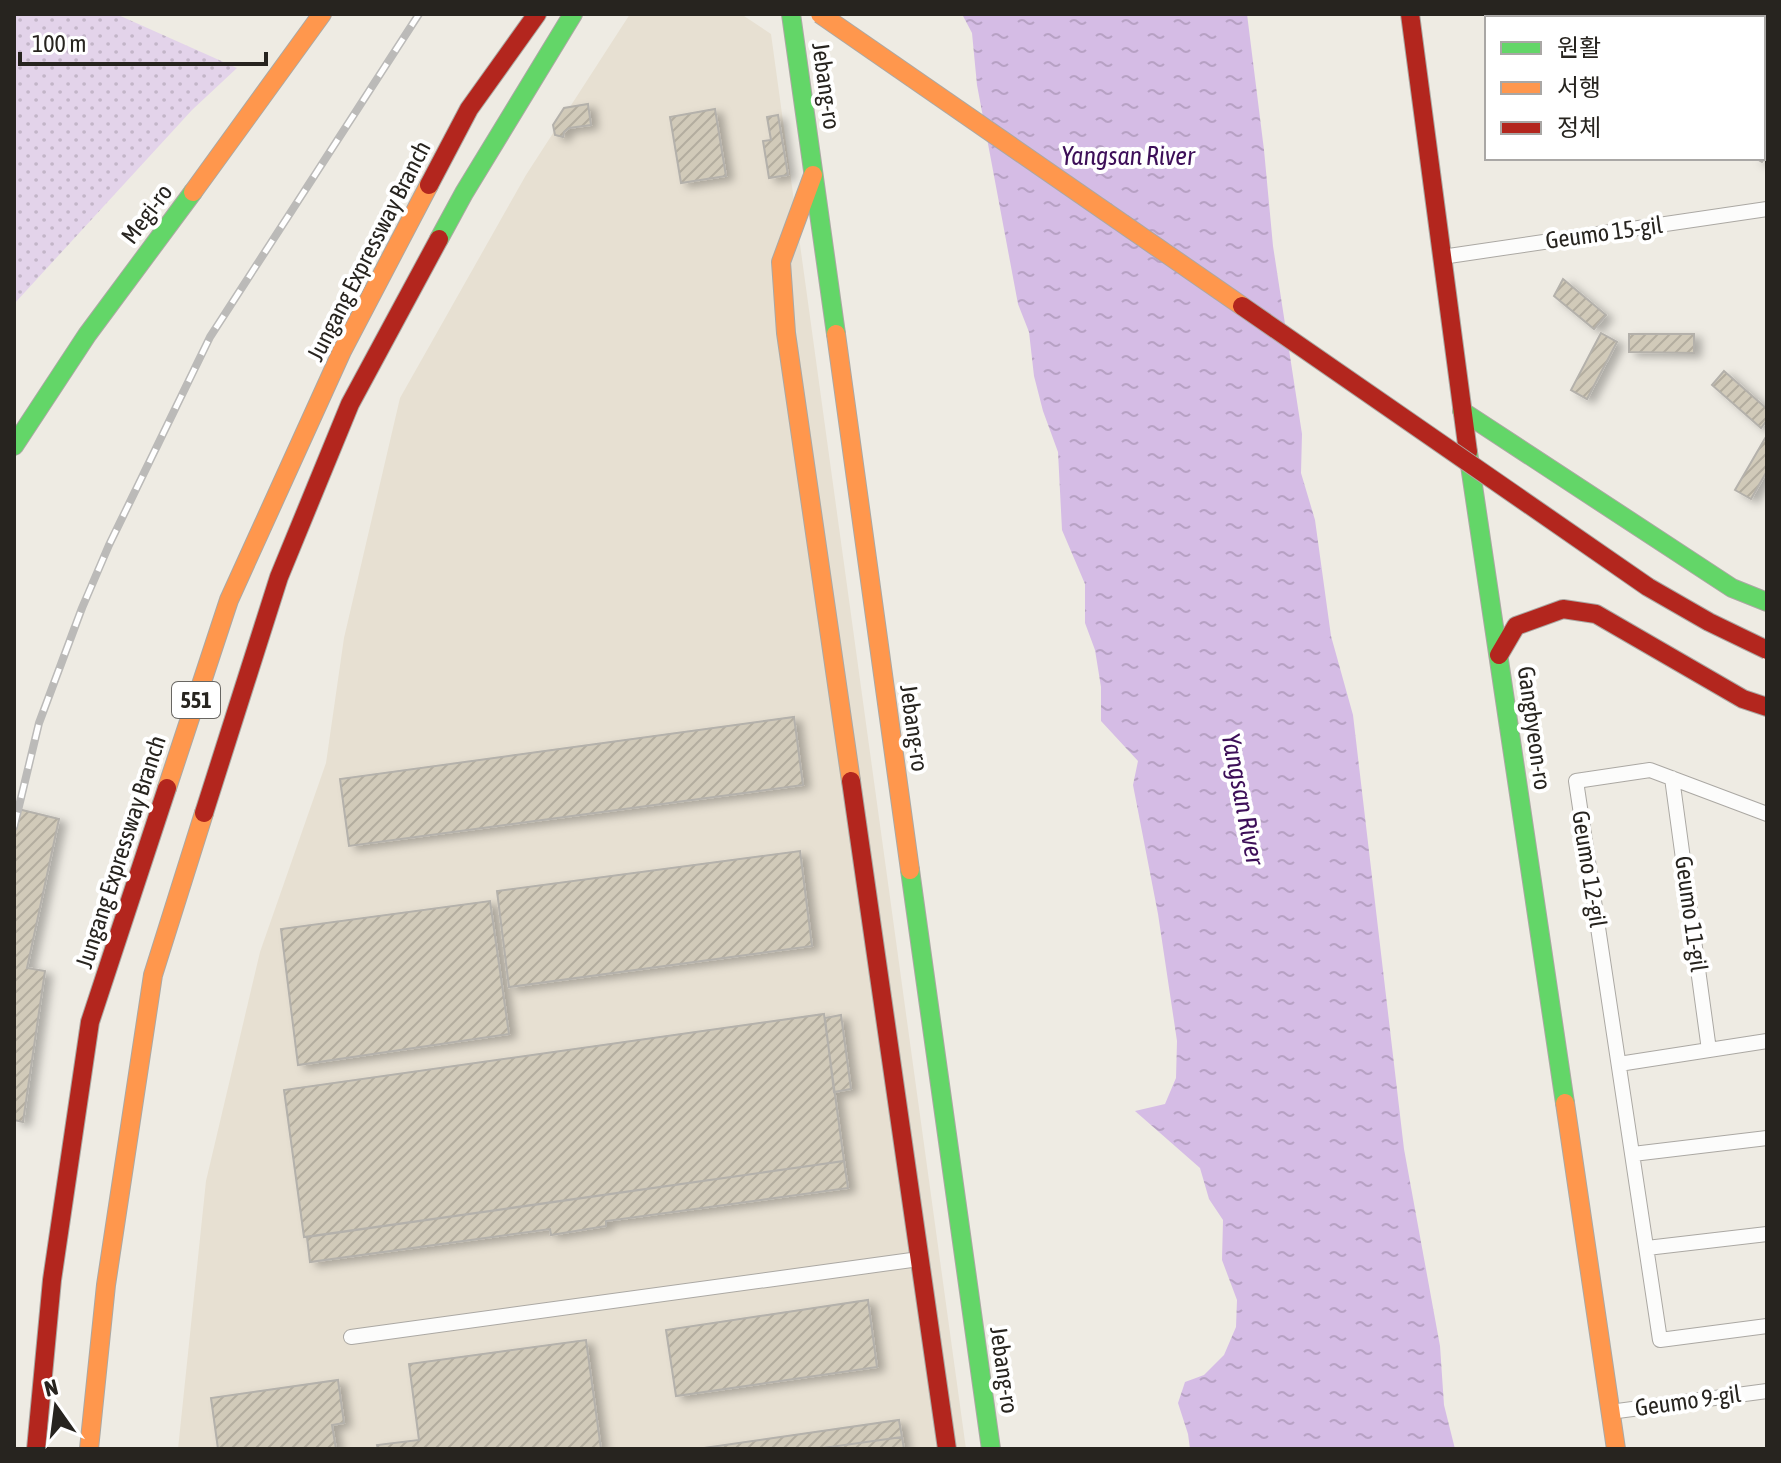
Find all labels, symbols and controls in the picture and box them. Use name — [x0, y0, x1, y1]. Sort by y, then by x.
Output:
scale bar — [20, 16, 266, 66]
legend — [1485, 16, 1765, 160]
text: 100 m — [32, 30, 86, 57]
text: 원활 — [1557, 34, 1601, 61]
street label: Jebang-ro — [807, 41, 846, 131]
text: 서행 — [1557, 74, 1601, 101]
text: 정체 — [1557, 114, 1601, 141]
street label: Jungang Expressway Branch — [301, 136, 436, 365]
water label: Yangsan River — [1061, 141, 1196, 171]
street label: Megi-ro — [116, 179, 178, 249]
street label: Geumo 15-gil — [1544, 211, 1665, 254]
street label: Gangbyeon-ro — [1512, 664, 1557, 792]
road number: 551 — [172, 682, 220, 718]
street label: Jebang-ro — [895, 683, 934, 773]
water label: Yangsan River — [1216, 731, 1271, 869]
street label: Jungang Expressway Branch — [70, 732, 171, 972]
street label: Geumo 12-gil — [1567, 809, 1612, 930]
street label: Geumo 11-gil — [1670, 854, 1713, 974]
street label: Jebang-ro — [985, 1325, 1024, 1415]
north arrow — [16, 1367, 96, 1447]
text: N — [42, 1373, 61, 1402]
street label: Geumo 9-gil — [1633, 1380, 1743, 1421]

